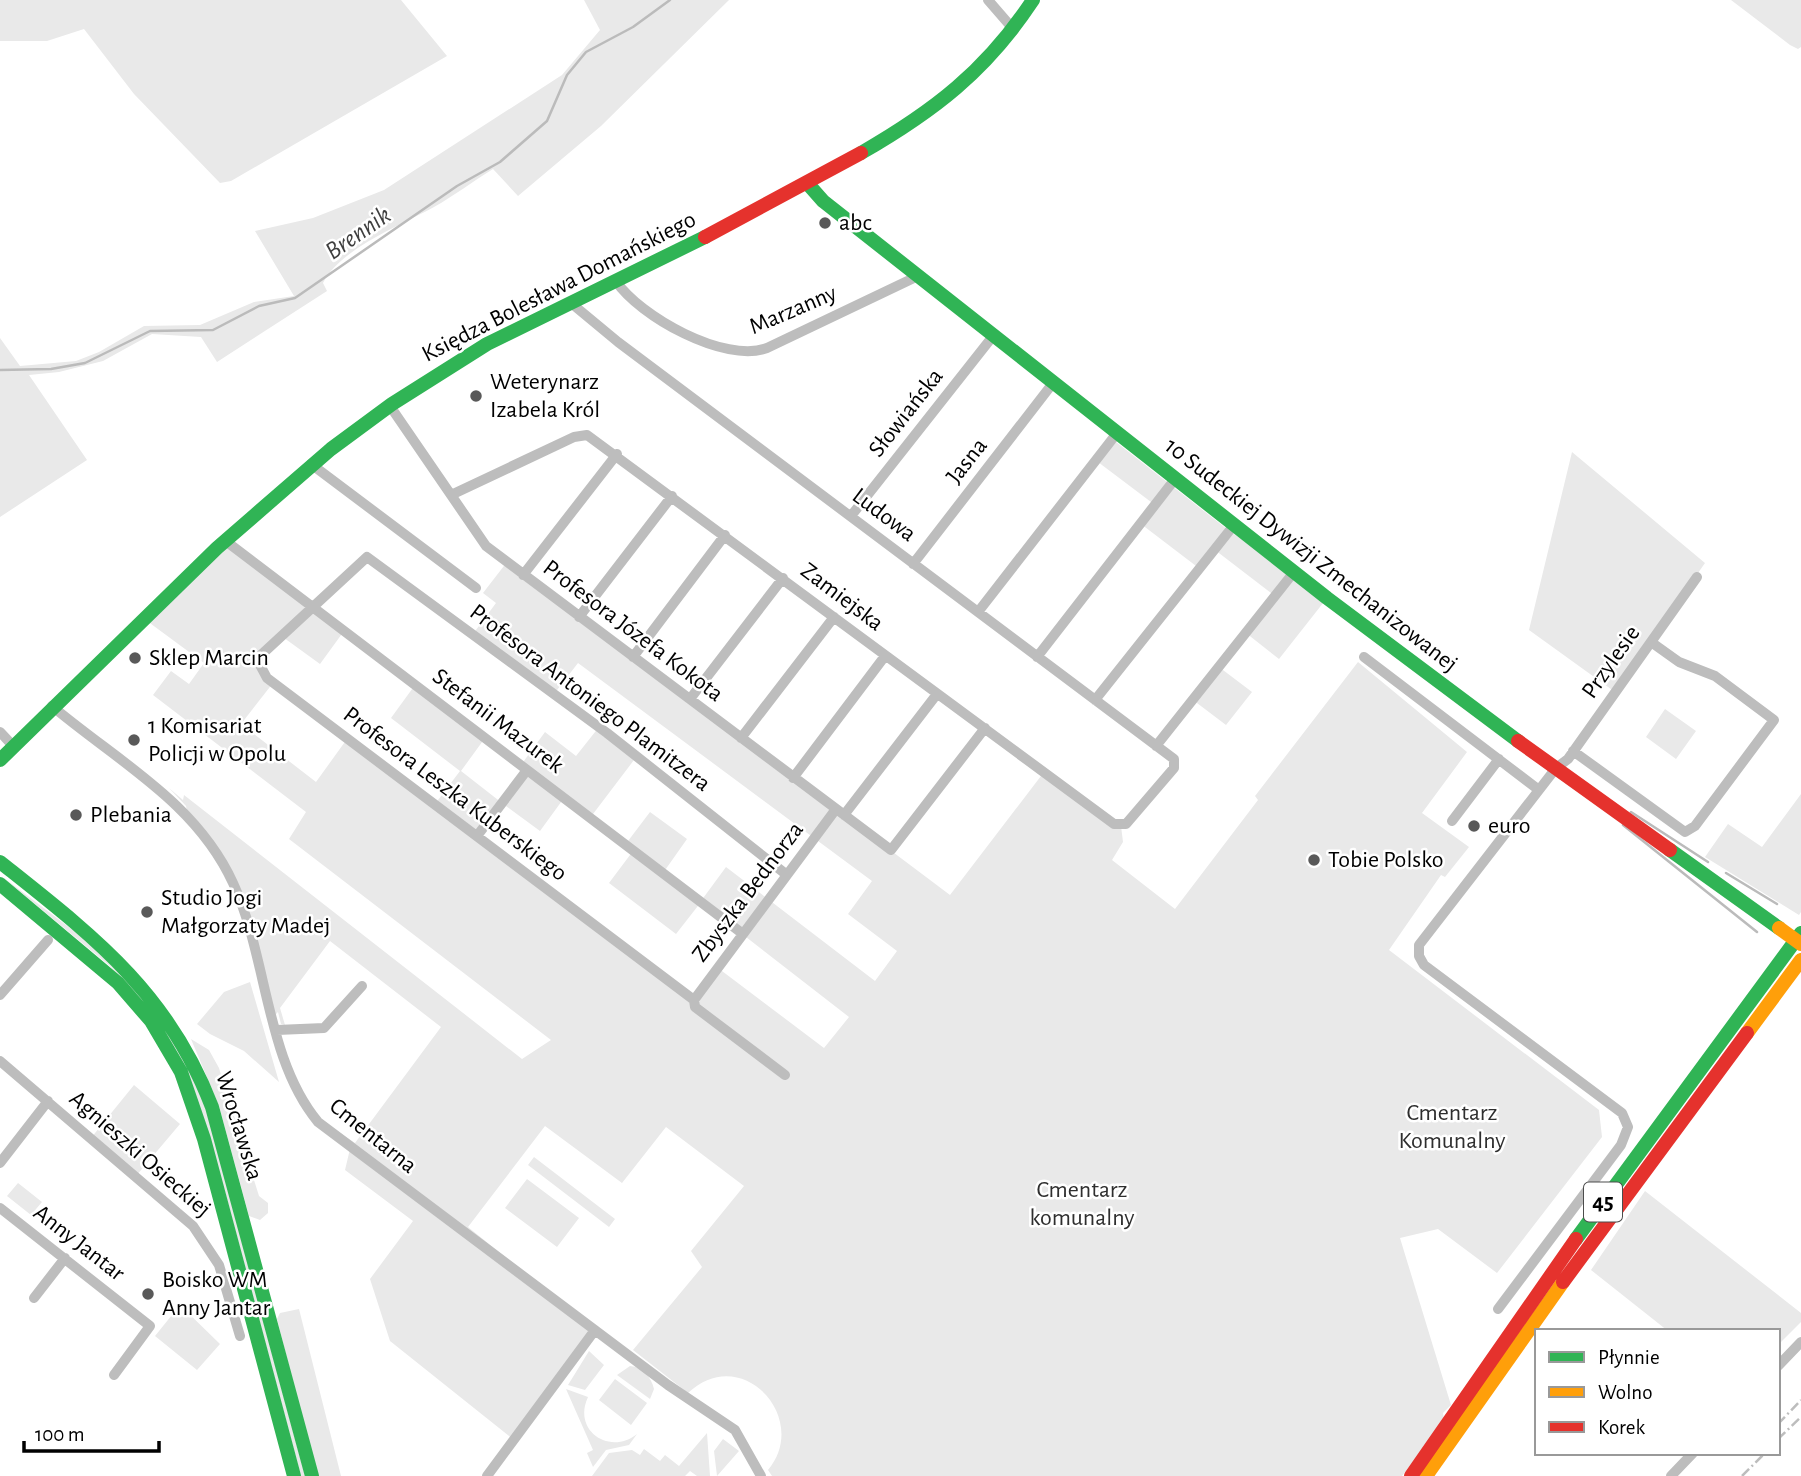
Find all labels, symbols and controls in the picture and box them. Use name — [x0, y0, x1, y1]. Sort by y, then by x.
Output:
water label: Brennik — [321, 201, 395, 265]
street label: Księdza Bolesława Domańskiego — [418, 207, 700, 367]
place label: abc — [839, 211, 872, 235]
marker: abc — [817, 215, 833, 231]
street label: Marzanny — [746, 281, 840, 339]
street label: Słowiańska — [864, 364, 948, 462]
place label: Weterynarz Izabela Król — [490, 370, 600, 422]
marker: Weterynarz Izabela Król — [468, 388, 484, 404]
street label: 10 Sudeckiej Dywizji Zmechanizowanej — [1160, 433, 1462, 677]
street label: Jasna — [942, 434, 992, 488]
street label: Ludowa — [848, 483, 920, 547]
street label: Profesora Józefa Kokota — [538, 556, 728, 706]
street label: Zamiejska — [796, 558, 888, 636]
street label: Profesora Antoniego Plamitzera — [465, 600, 715, 796]
street label: Przylesie — [1577, 621, 1645, 703]
place label: Sklep Marcin — [149, 646, 269, 670]
marker: Sklep Marcin — [127, 650, 143, 666]
street label: Stefanii Mazurek — [428, 664, 568, 778]
street label: Profesora Leszka Kuberskiego — [339, 702, 571, 886]
place label: 1 Komisariat Policji w Opolu — [148, 714, 286, 766]
marker: 1 Komisariat Policji w Opolu — [126, 732, 142, 748]
place label: Plebania — [90, 803, 172, 827]
marker: Plebania — [68, 807, 84, 823]
place label: euro — [1488, 814, 1531, 838]
street label: Zbyszka Bednorza — [688, 818, 808, 966]
marker: euro — [1466, 818, 1482, 834]
place label: Tobie Polsko — [1328, 848, 1444, 872]
marker: Tobie Polsko — [1306, 852, 1322, 868]
place label: Studio Jogi Małgorzaty Madej — [161, 886, 330, 938]
marker: Studio Jogi Małgorzaty Madej — [139, 904, 155, 920]
street label: Wrocławska — [211, 1069, 267, 1183]
street label: Agnieszki Osieckiej — [65, 1086, 215, 1222]
street label: Cmentarna — [325, 1094, 421, 1178]
park label: Cmentarz Komunalny — [1399, 1101, 1505, 1153]
park label: Cmentarz komunalny — [1030, 1178, 1134, 1230]
road number: 45 — [1584, 1182, 1622, 1222]
street label: Anny Jantar — [29, 1200, 129, 1286]
place label: Boisko WM Anny Jantar — [162, 1268, 271, 1320]
marker: Boisko WM Anny Jantar — [140, 1286, 156, 1302]
legend — [1535, 1329, 1780, 1455]
text: Płynnie — [1598, 1347, 1660, 1368]
text: Wolno — [1598, 1382, 1652, 1403]
scale bar — [24, 1410, 159, 1454]
text: Korek — [1598, 1417, 1646, 1438]
text: 100 m — [35, 1424, 85, 1445]

